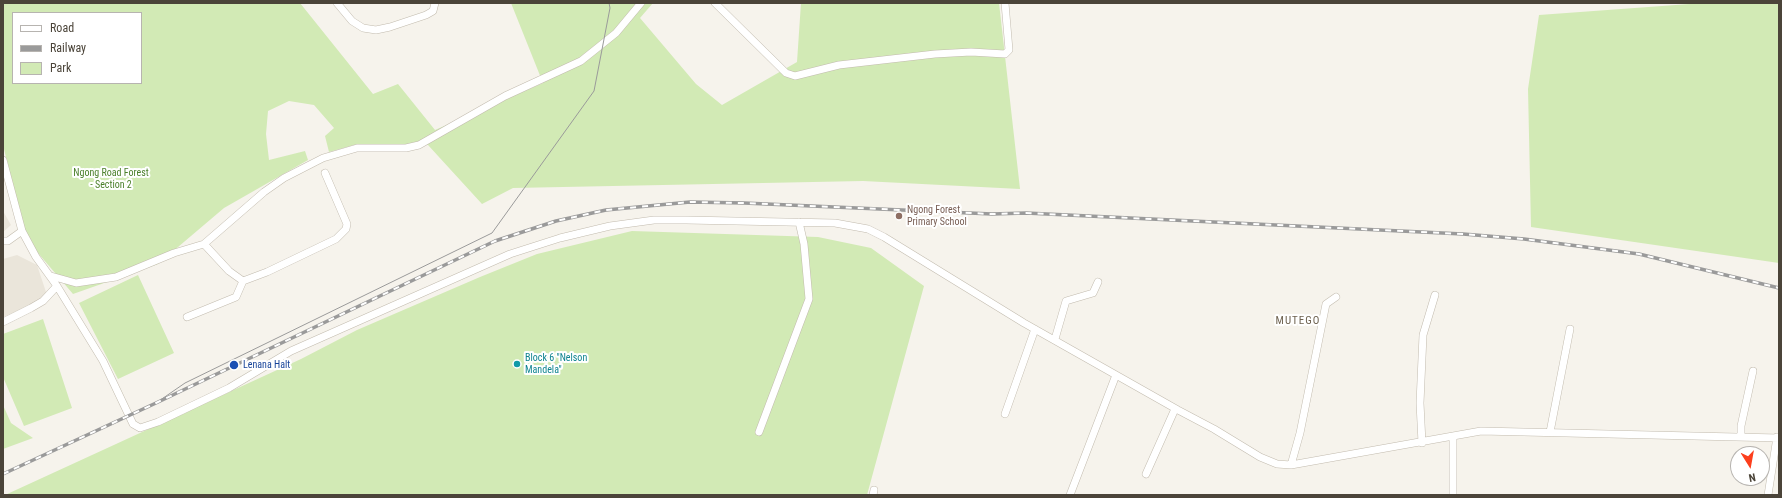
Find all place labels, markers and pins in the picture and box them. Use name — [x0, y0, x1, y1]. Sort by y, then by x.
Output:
place label: Ngong Forest Primary School — [907, 204, 967, 228]
marker: Ngong Forest Primary School — [894, 211, 904, 221]
place label: Block 6 "Nelson Mandela" — [525, 352, 587, 376]
marker: Lenana Halt — [228, 359, 240, 371]
place label: Lenana Halt — [243, 359, 290, 371]
marker: Block 6 "Nelson Mandela" — [512, 359, 522, 369]

